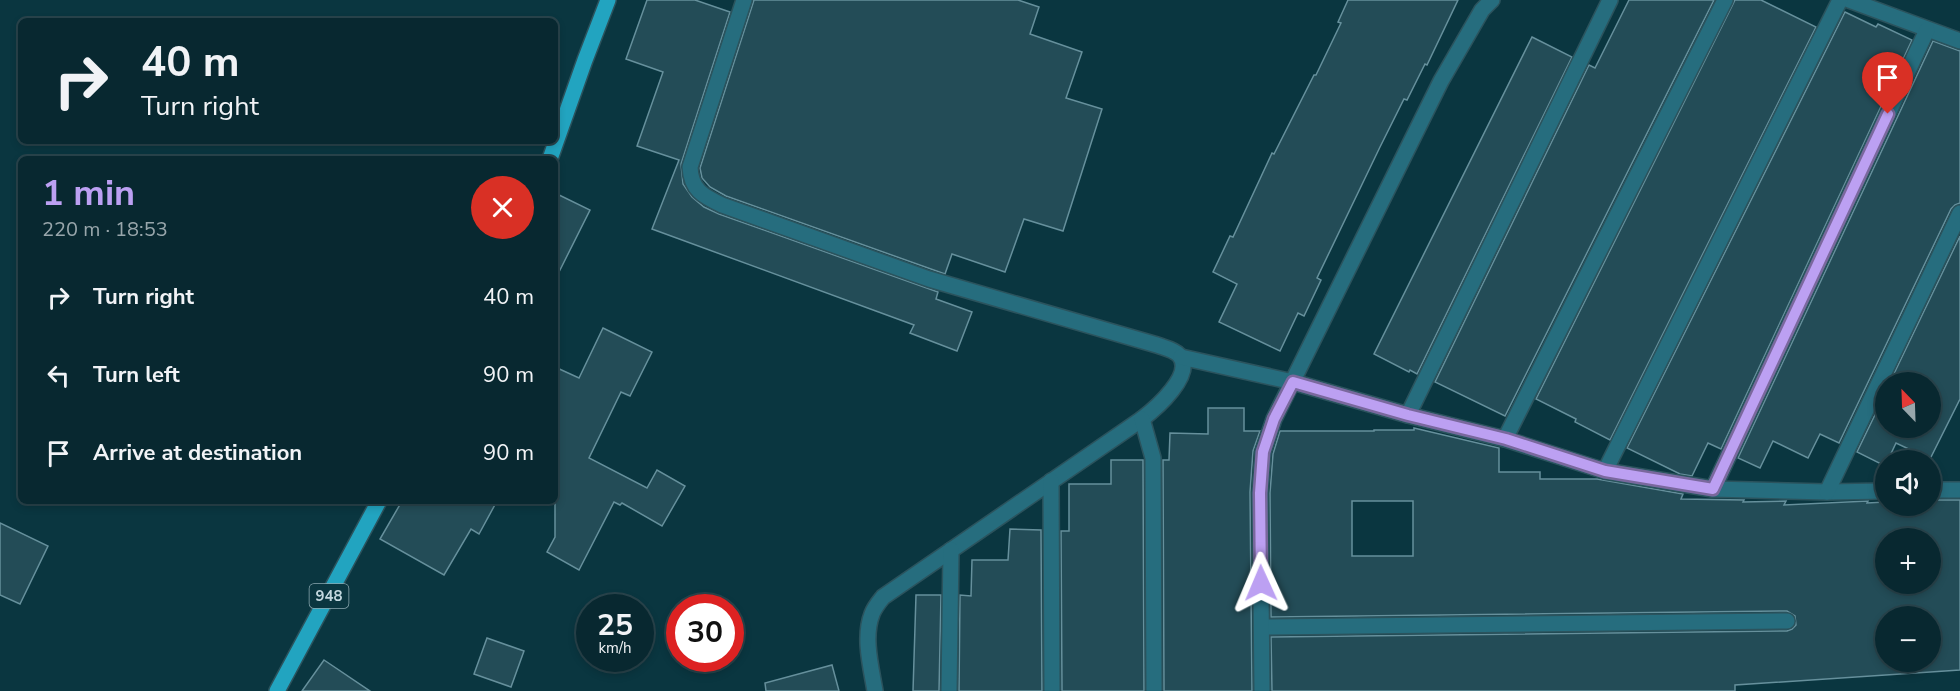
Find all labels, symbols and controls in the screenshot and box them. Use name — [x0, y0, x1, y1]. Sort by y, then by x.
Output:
text: 40 m — [141, 34, 240, 91]
icon: right — [42, 42, 120, 120]
pin — [1862, 52, 1913, 114]
icon: arrive — [1871, 61, 1904, 94]
text: Turn right — [141, 88, 259, 125]
text: 1 min — [42, 169, 135, 218]
button: close — [471, 176, 534, 239]
text: 220 m · 18:53 — [42, 216, 168, 243]
icon: right — [42, 281, 75, 314]
text: Turn right — [93, 282, 194, 312]
text: 40 m — [483, 282, 534, 312]
icon: left — [42, 359, 75, 392]
text: Turn left — [93, 360, 180, 390]
text: 90 m — [483, 360, 534, 390]
north arrow — [1875, 372, 1941, 438]
map controls — [1875, 372, 1941, 672]
icon: arrive — [42, 437, 75, 470]
text: Arrive at destination — [93, 438, 302, 468]
text: 90 m — [483, 438, 534, 468]
button: sound — [1875, 450, 1941, 516]
button: + — [1875, 528, 1941, 594]
position arrow — [1229, 551, 1293, 615]
road number: 948 — [310, 584, 348, 608]
speed limit sign: 30 — [666, 594, 744, 672]
text: 25 — [597, 605, 633, 646]
button: − — [1875, 606, 1941, 672]
text: km/h — [598, 638, 632, 658]

